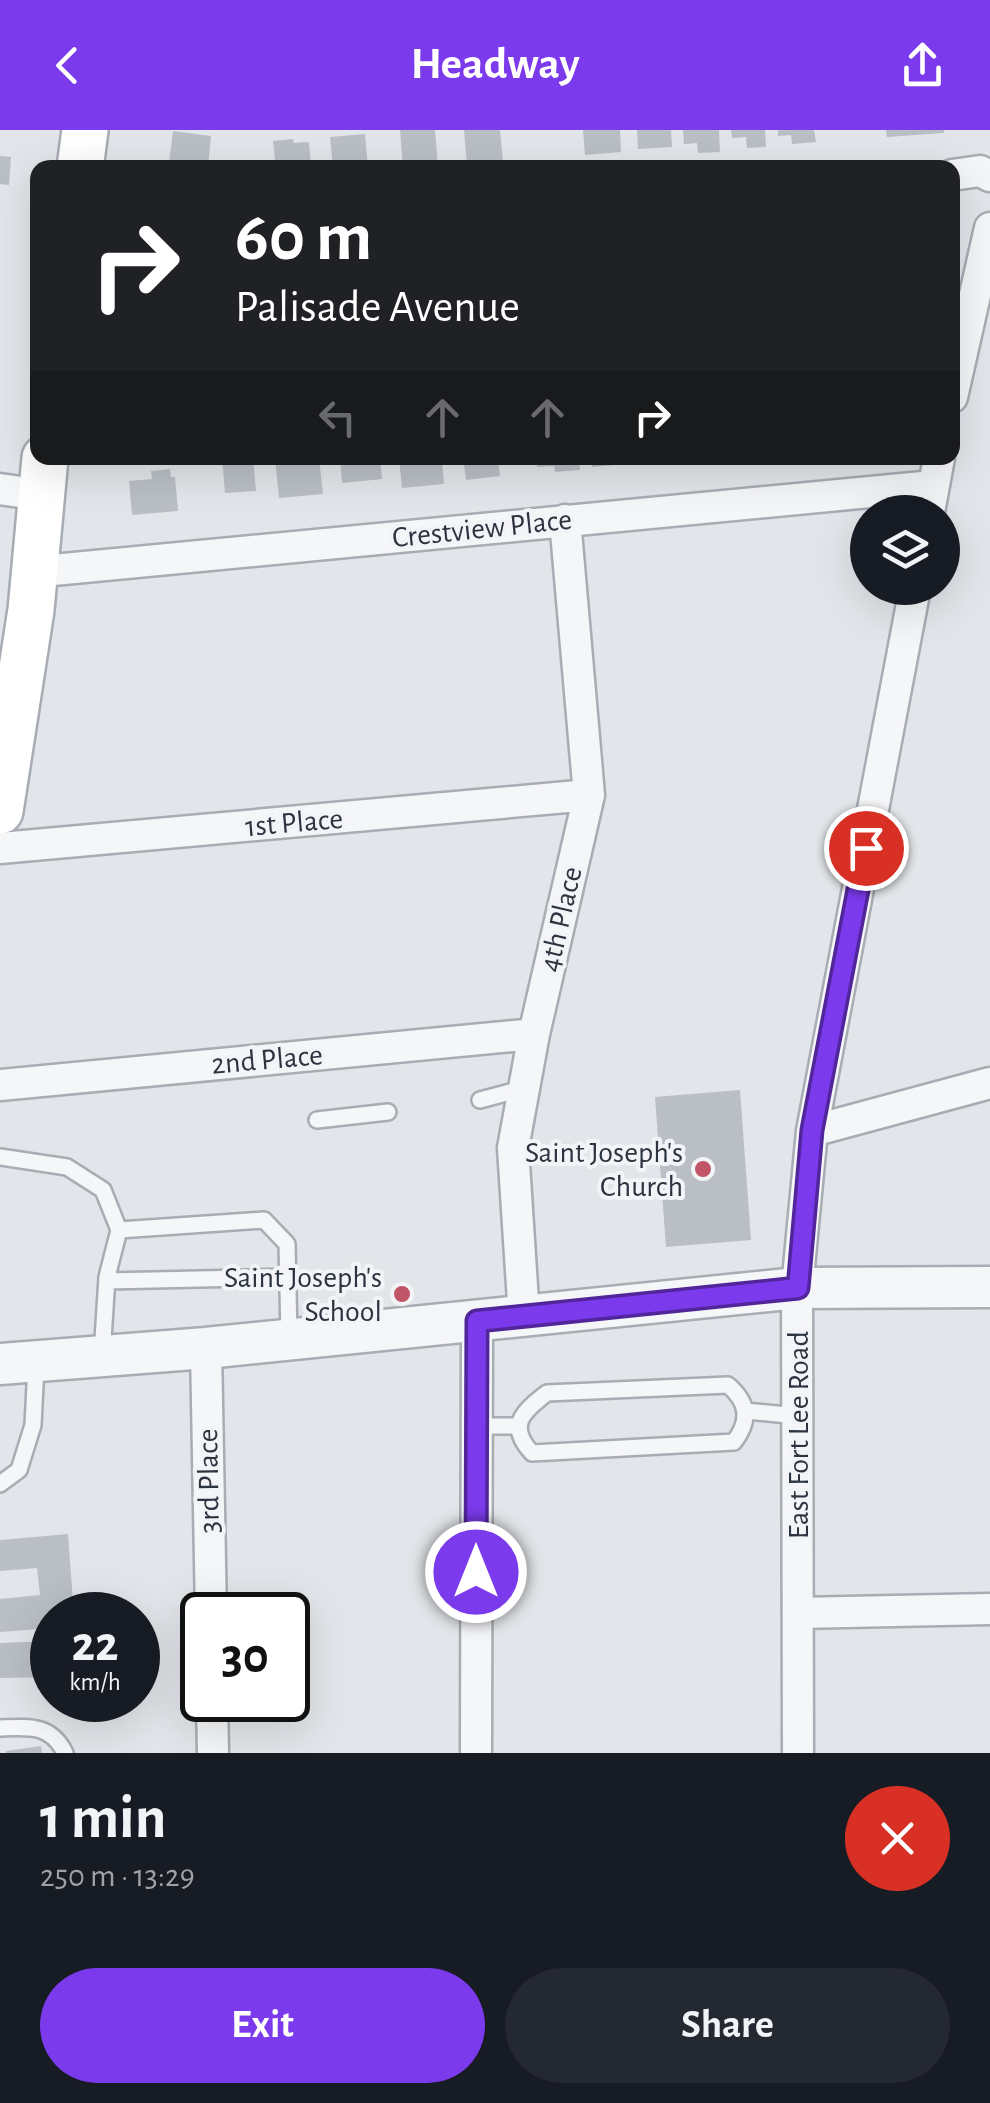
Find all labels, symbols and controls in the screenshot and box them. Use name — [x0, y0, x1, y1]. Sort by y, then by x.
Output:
icon: back — [40, 38, 95, 93]
icon: share — [895, 38, 950, 93]
text: Headway — [410, 42, 580, 87]
icon: right — [70, 200, 200, 330]
text: 60 m — [235, 203, 372, 273]
text: Palisade Avenue — [235, 285, 520, 330]
icon: left — [310, 390, 365, 445]
icon: ahead — [415, 390, 470, 445]
icon: ahead — [520, 390, 575, 445]
icon: right — [625, 390, 680, 445]
map controls — [850, 495, 960, 605]
button: layers — [850, 495, 960, 605]
street label: Crestview Place — [391, 505, 573, 553]
street label: 1st Place — [244, 804, 344, 842]
pin — [824, 806, 909, 891]
icon: arrive — [839, 821, 894, 876]
street label: 4th Place — [534, 864, 588, 975]
street label: 2nd Place — [210, 1040, 324, 1080]
place label: Saint Joseph's Church — [525, 1138, 683, 1202]
marker: Saint Joseph's Church — [692, 1158, 714, 1180]
place label: Saint Joseph's School — [224, 1263, 382, 1327]
marker: Saint Joseph's School — [391, 1283, 413, 1305]
street label: East Fort Lee Road — [784, 1331, 814, 1539]
street label: 3rd Place — [193, 1428, 225, 1534]
position arrow — [424, 1520, 528, 1624]
speed limit sign: 30 — [180, 1592, 310, 1722]
text: 22 — [71, 1620, 119, 1670]
text: km/h — [69, 1670, 121, 1695]
button: close — [845, 1786, 950, 1891]
text: 1 min — [40, 1789, 166, 1849]
text: 250 m · 13:29 — [40, 1860, 195, 1892]
button: Exit — [40, 1968, 485, 2083]
button: Share — [505, 1968, 950, 2083]

